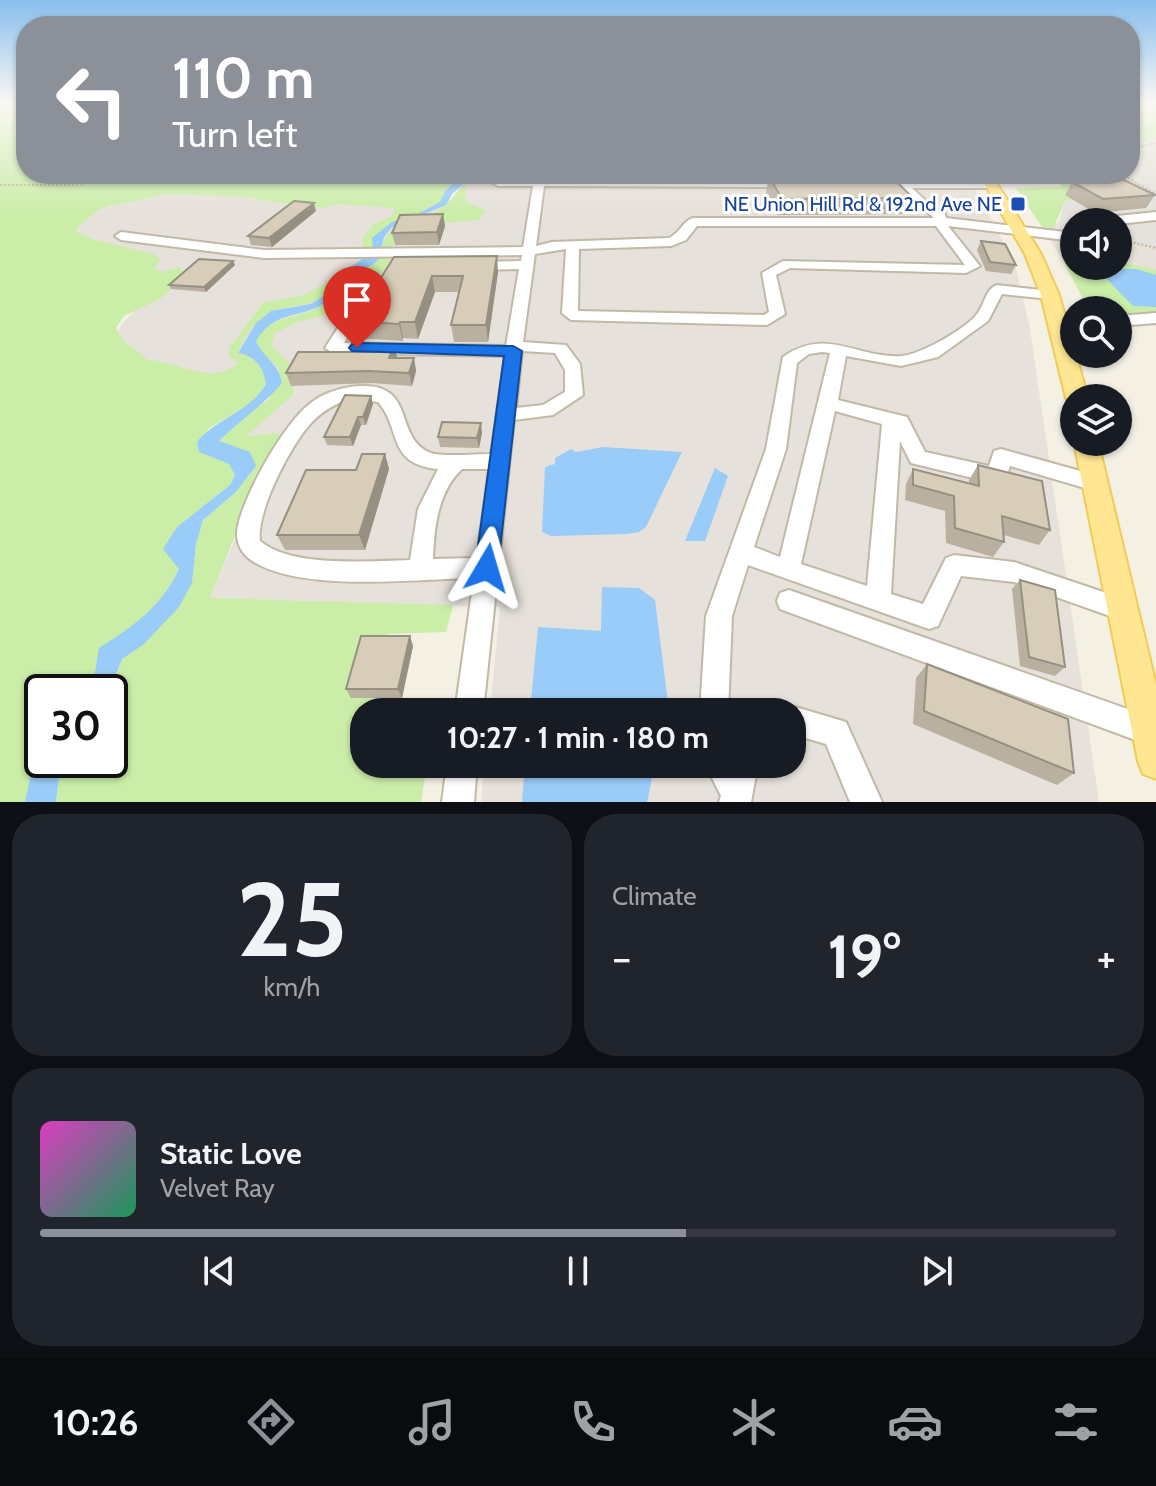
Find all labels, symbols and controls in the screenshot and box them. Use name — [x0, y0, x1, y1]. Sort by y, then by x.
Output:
text: 110 m — [172, 44, 314, 112]
icon: left — [40, 48, 144, 152]
text: Turn left — [172, 112, 297, 156]
place label: NE Union Hill Rd & 192nd Ave NE — [724, 192, 1002, 216]
marker: NE Union Hill Rd & 192nd Ave NE — [1009, 195, 1027, 213]
map controls — [1060, 208, 1132, 456]
button: sound — [1060, 208, 1132, 280]
pin — [323, 266, 391, 348]
icon: arrive — [335, 278, 379, 322]
button: search — [1060, 296, 1132, 368]
button: layers — [1060, 384, 1132, 456]
position arrow — [445, 526, 529, 610]
speed limit sign: 30 — [24, 674, 128, 778]
text: 10:27 · 1 min · 180 m — [447, 719, 709, 756]
text: 25 — [237, 856, 347, 982]
text: Climate — [612, 880, 697, 912]
text: 19° — [827, 920, 901, 993]
text: − — [612, 931, 631, 984]
text: + — [1097, 931, 1116, 984]
text: km/h — [264, 971, 320, 1003]
text: Static Love — [160, 1135, 302, 1172]
text: Velvet Ray — [160, 1172, 275, 1204]
icon: previous — [197, 1249, 241, 1293]
icon: pause — [556, 1249, 600, 1293]
icon: next — [915, 1249, 959, 1293]
icon: directions — [243, 1394, 299, 1450]
icon: music — [404, 1394, 460, 1450]
icon: phone — [565, 1394, 621, 1450]
icon: climate — [726, 1394, 782, 1450]
icon: car — [887, 1394, 943, 1450]
icon: filters — [1048, 1394, 1104, 1450]
text: 10:26 — [52, 1400, 138, 1444]

